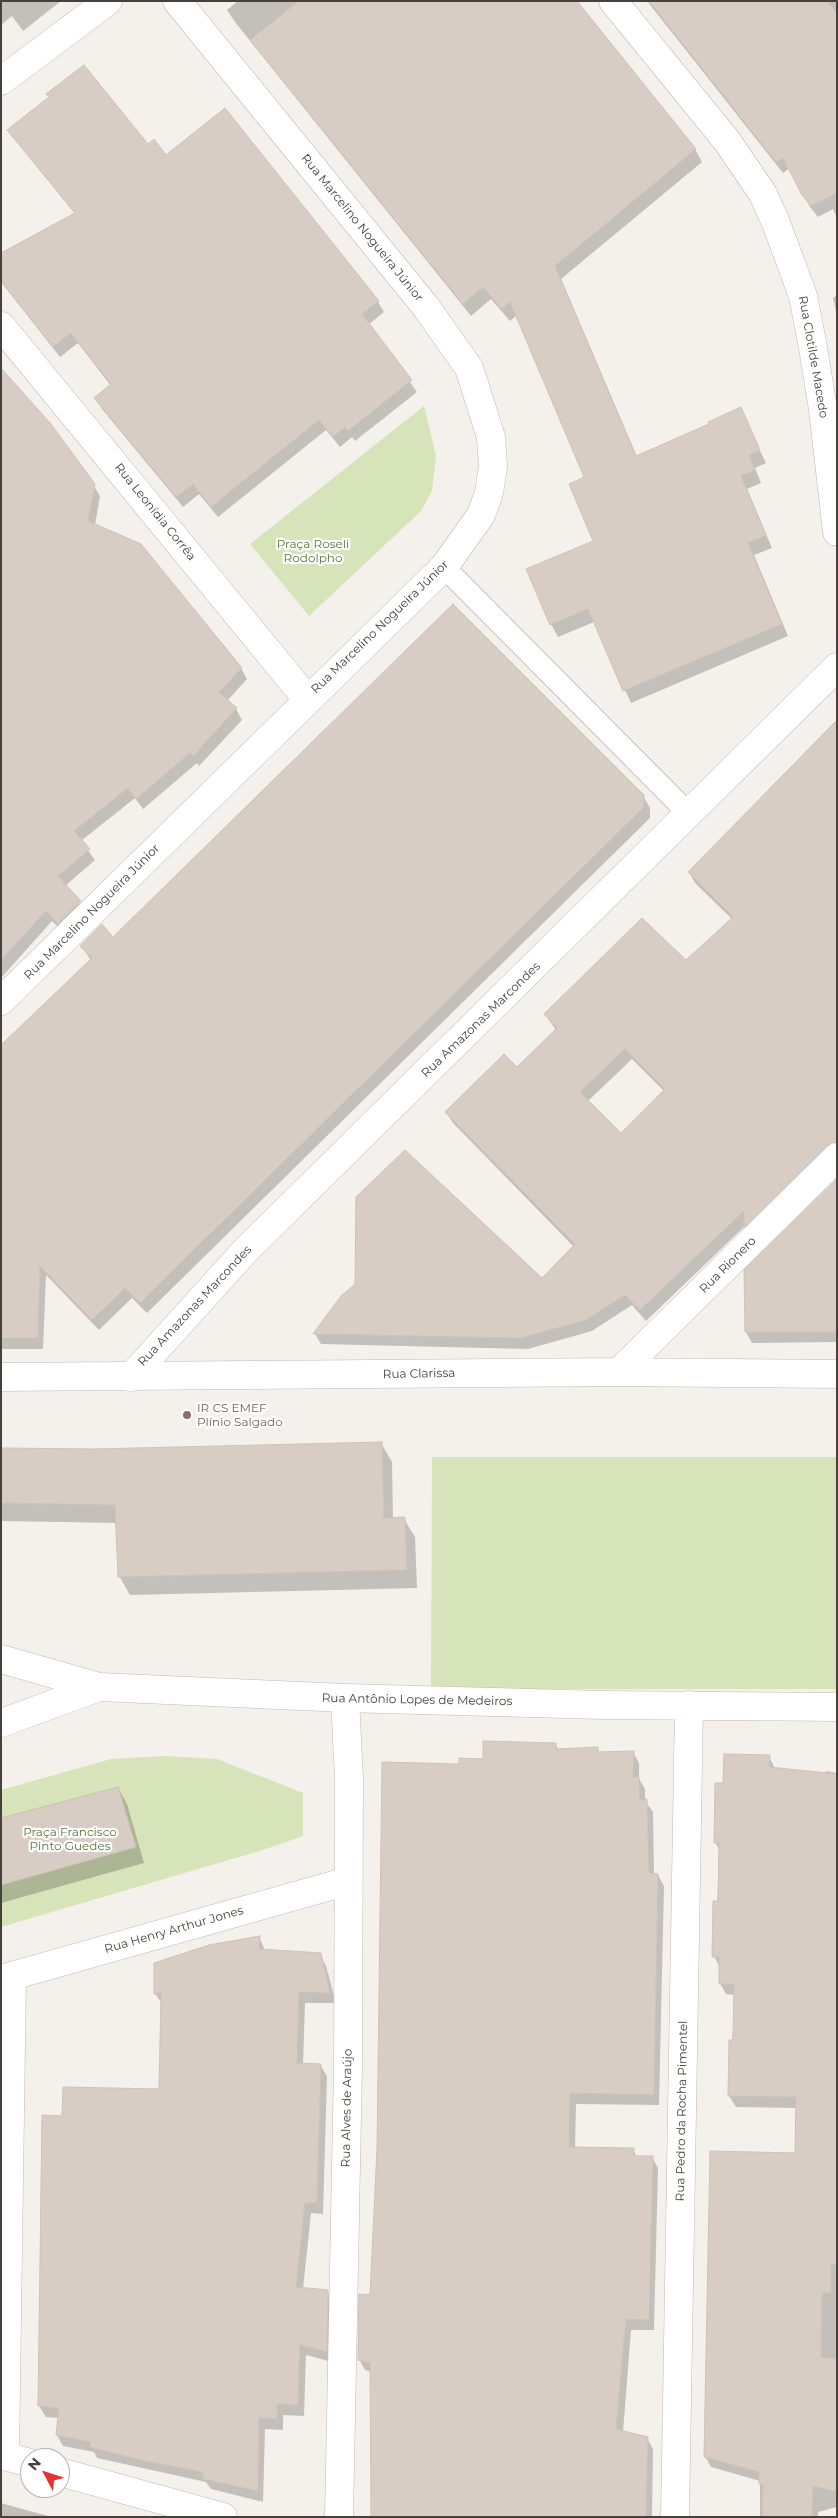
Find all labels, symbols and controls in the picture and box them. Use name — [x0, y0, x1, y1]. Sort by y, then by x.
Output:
street label: Rua Marcelino Nogueira Júnior — [298, 151, 426, 305]
street label: Rua Clotilde Macedo — [795, 295, 831, 419]
street label: Rua Leonídia Corrêa — [111, 460, 199, 564]
park label: Praça Roseli Rodolpho — [277, 537, 349, 565]
street label: Rua Marcelino Nogueira Júnior — [308, 557, 452, 697]
street label: Rua Marcelino Nogueira Júnior — [21, 841, 163, 983]
street label: Rua Amazonas Marcondes — [419, 959, 543, 1081]
street label: Rua Rionero — [697, 1234, 759, 1296]
street label: Rua Amazonas Marcondes — [135, 1243, 255, 1369]
street label: Rua Clarissa — [383, 1366, 455, 1382]
place label: IR CS EMEF Plínio Salgado — [197, 1401, 283, 1429]
marker: IR CS EMEF Plínio Salgado — [181, 1409, 193, 1421]
street label: Rua Antônio Lopes de Medeiros — [322, 1691, 512, 1709]
park label: Praça Francisco Pinto Guedes — [23, 1825, 117, 1853]
street label: Rua Henry Arthur Jones — [103, 1903, 245, 1957]
street label: Rua Pedro da Rocha Pimentel — [673, 2021, 691, 2201]
street label: Rua Alves de Araújo — [339, 2048, 355, 2168]
north arrow — [20, 2448, 70, 2498]
text: N — [24, 2454, 45, 2474]

